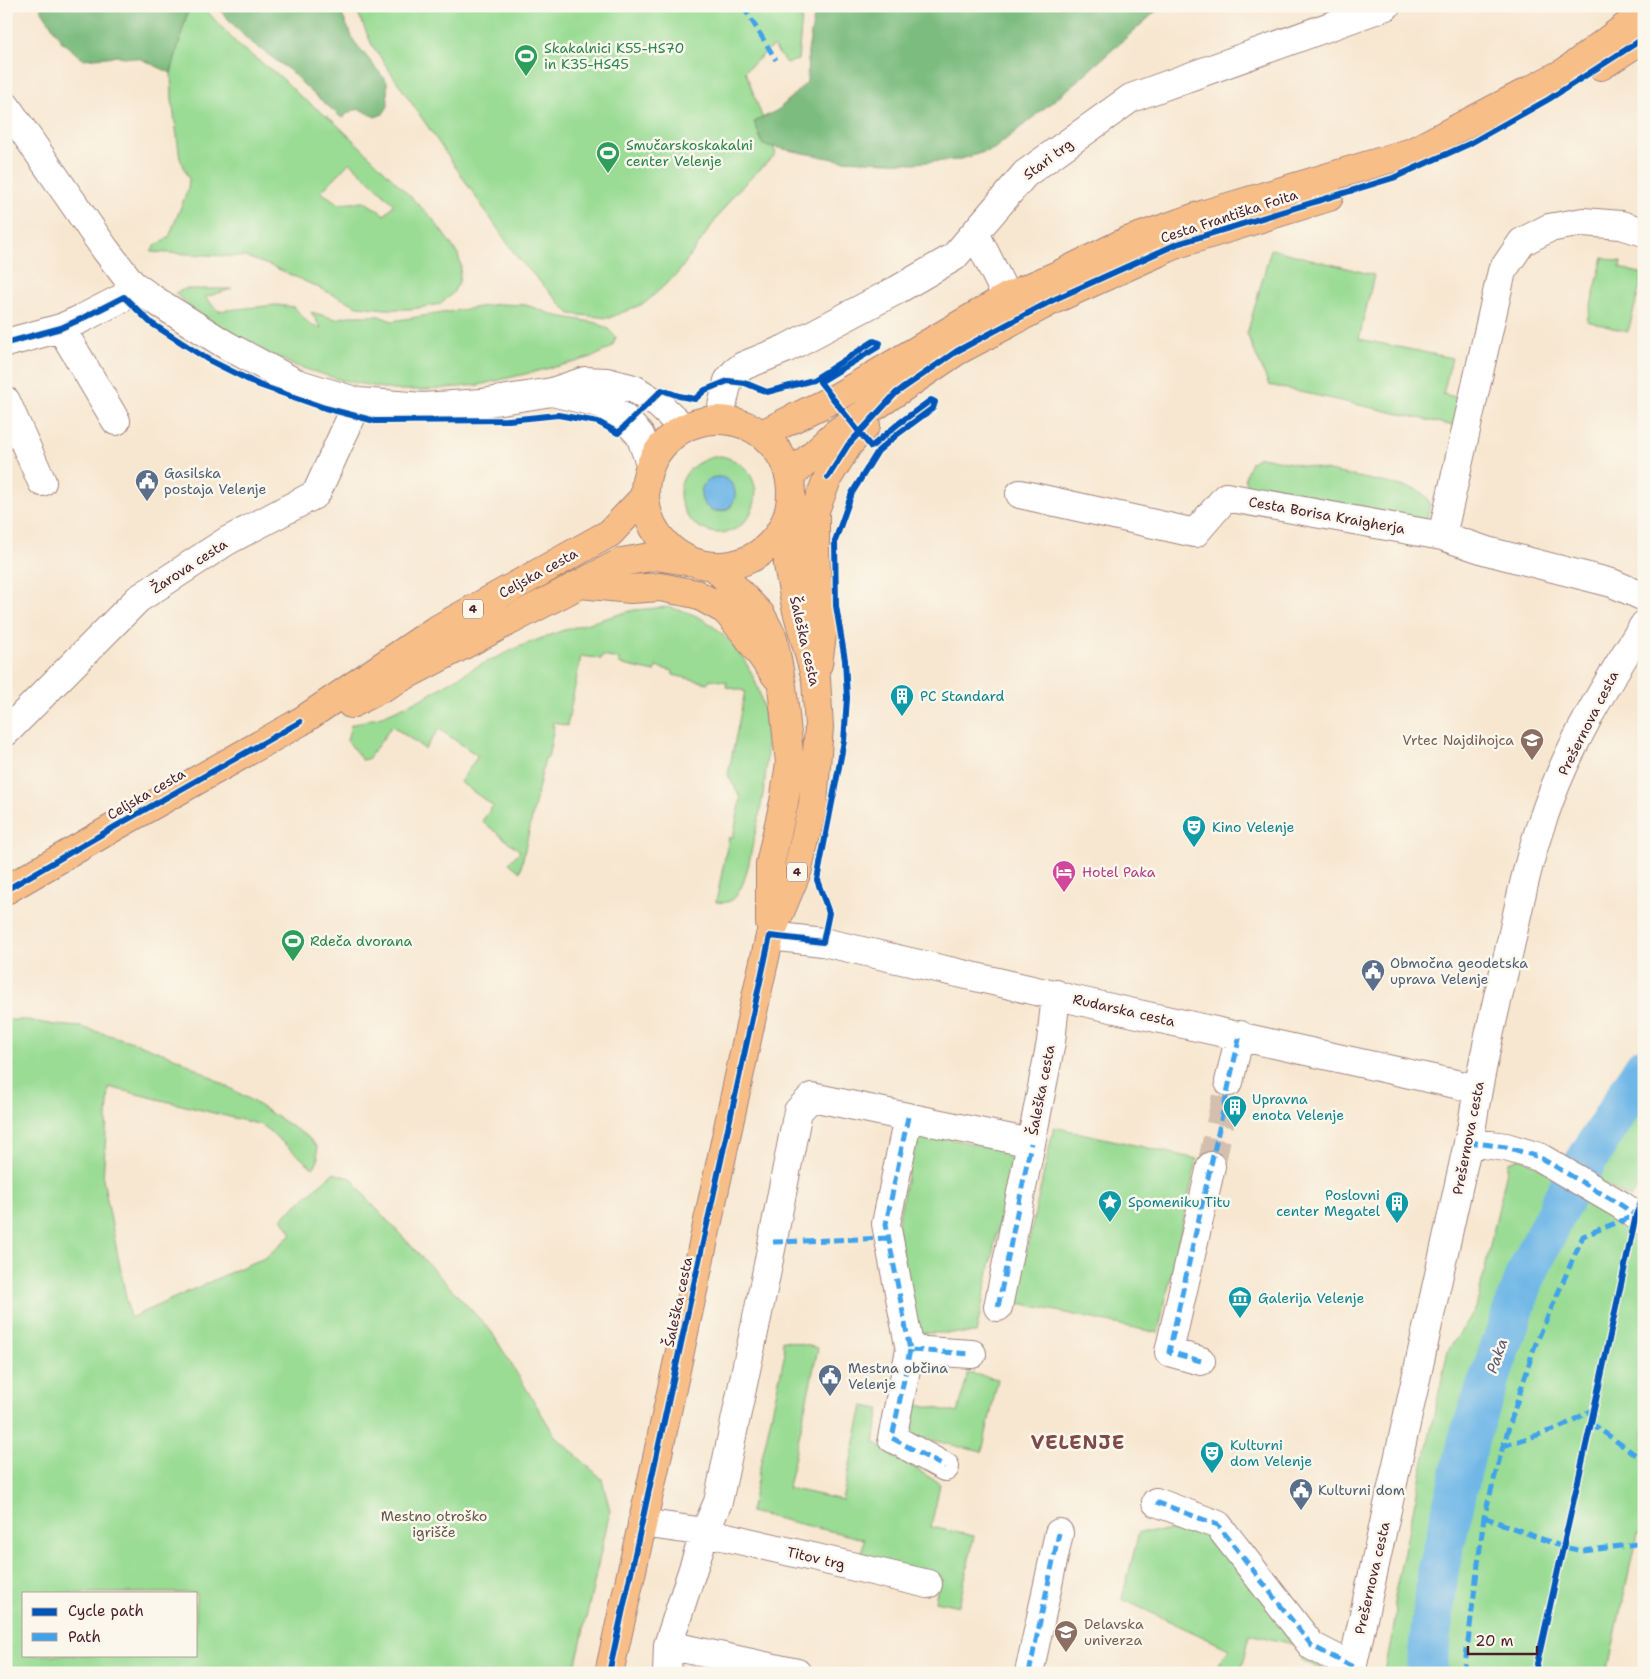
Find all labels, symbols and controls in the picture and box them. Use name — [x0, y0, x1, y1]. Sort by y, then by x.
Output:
place label: Skakalnici K55-HS70 in K35-HS45 — [544, 39, 684, 73]
sports icon: Skakalnici K55-HS70 in K35-HS45 — [513, 43, 539, 77]
street label: Stari trg — [1020, 135, 1076, 183]
place label: Smučarskoskakalni center Velenje — [626, 136, 753, 170]
sports icon: Smučarskoskakalni center Velenje — [595, 140, 621, 174]
street label: Cesta Františka Foita — [1158, 185, 1300, 247]
place label: Gasilska postaja Velenje — [164, 464, 267, 498]
public building icon: Gasilska postaja Velenje — [134, 468, 160, 502]
street label: Cesta Borisa Kraigherja — [1247, 492, 1407, 538]
street label: Žarova cesta — [148, 535, 231, 597]
street label: Celjska cesta — [495, 544, 581, 602]
street label: Šaleška cesta — [786, 594, 824, 688]
road number: 4 — [463, 600, 483, 618]
street label: Prešernova cesta — [1554, 667, 1622, 778]
building icon: PC Standard — [889, 683, 915, 717]
place label: PC Standard — [920, 687, 1005, 705]
school or university icon: Vrtec Najdihojca — [1519, 727, 1545, 761]
place label: Vrtec Najdihojca — [1402, 731, 1514, 749]
street label: Celjska cesta — [104, 764, 189, 824]
theatre icon: Kino Velenje — [1181, 814, 1207, 848]
place label: Kino Velenje — [1212, 818, 1295, 836]
hotel icon: Hotel Paka — [1051, 859, 1077, 893]
road number: 4 — [787, 862, 807, 882]
place label: Hotel Paka — [1082, 863, 1156, 881]
sports icon: Rdeča dvorana — [280, 928, 306, 962]
place label: Rdeča dvorana — [310, 932, 412, 950]
place label: Območna geodetska uprava Velenje — [1390, 954, 1528, 988]
public building icon: Območna geodetska uprava Velenje — [1360, 958, 1386, 992]
street label: Rudarska cesta — [1071, 990, 1177, 1031]
street label: Šaleška cesta — [1023, 1043, 1059, 1137]
street label: Prešernova cesta — [1448, 1080, 1488, 1196]
place label: Upravna enota Velenje — [1252, 1090, 1344, 1124]
building icon: Upravna enota Velenje — [1222, 1094, 1248, 1128]
place label: Poslovni center Megatel — [1276, 1186, 1381, 1220]
place icon: Spomeniku Titu — [1097, 1189, 1123, 1223]
building icon: Poslovni center Megatel — [1384, 1190, 1410, 1224]
place label: Spomeniku Titu — [1128, 1193, 1230, 1211]
street label: Šaleška cesta — [660, 1255, 696, 1349]
museum icon: Galerija Velenje — [1227, 1285, 1253, 1319]
place label: Galerija Velenje — [1258, 1289, 1364, 1307]
water label: Paka — [1482, 1336, 1512, 1376]
place label: Mestna občina Velenje — [848, 1359, 948, 1393]
public building icon: Mestna občina Velenje — [817, 1363, 843, 1397]
district label: VELENJE — [1031, 1430, 1125, 1455]
place label: Kulturni dom Velenje — [1230, 1436, 1312, 1470]
theatre icon: Kulturni dom Velenje — [1199, 1440, 1225, 1474]
public building icon: Kulturni dom — [1288, 1477, 1314, 1511]
place label: Kulturni dom — [1318, 1481, 1405, 1499]
park label: Mestno otroško igrišče — [381, 1507, 487, 1541]
street label: Prešernova cesta — [1350, 1520, 1394, 1636]
street label: Titov trg — [785, 1543, 847, 1573]
legend — [22, 1592, 198, 1656]
text: Cycle path — [68, 1601, 144, 1621]
place label: Delavska univerza — [1084, 1615, 1144, 1649]
school or university icon: Delavska univerza — [1053, 1619, 1079, 1653]
scale bar — [1468, 1624, 1536, 1656]
text: Path — [68, 1627, 101, 1647]
text: 20 m — [1475, 1631, 1514, 1651]

